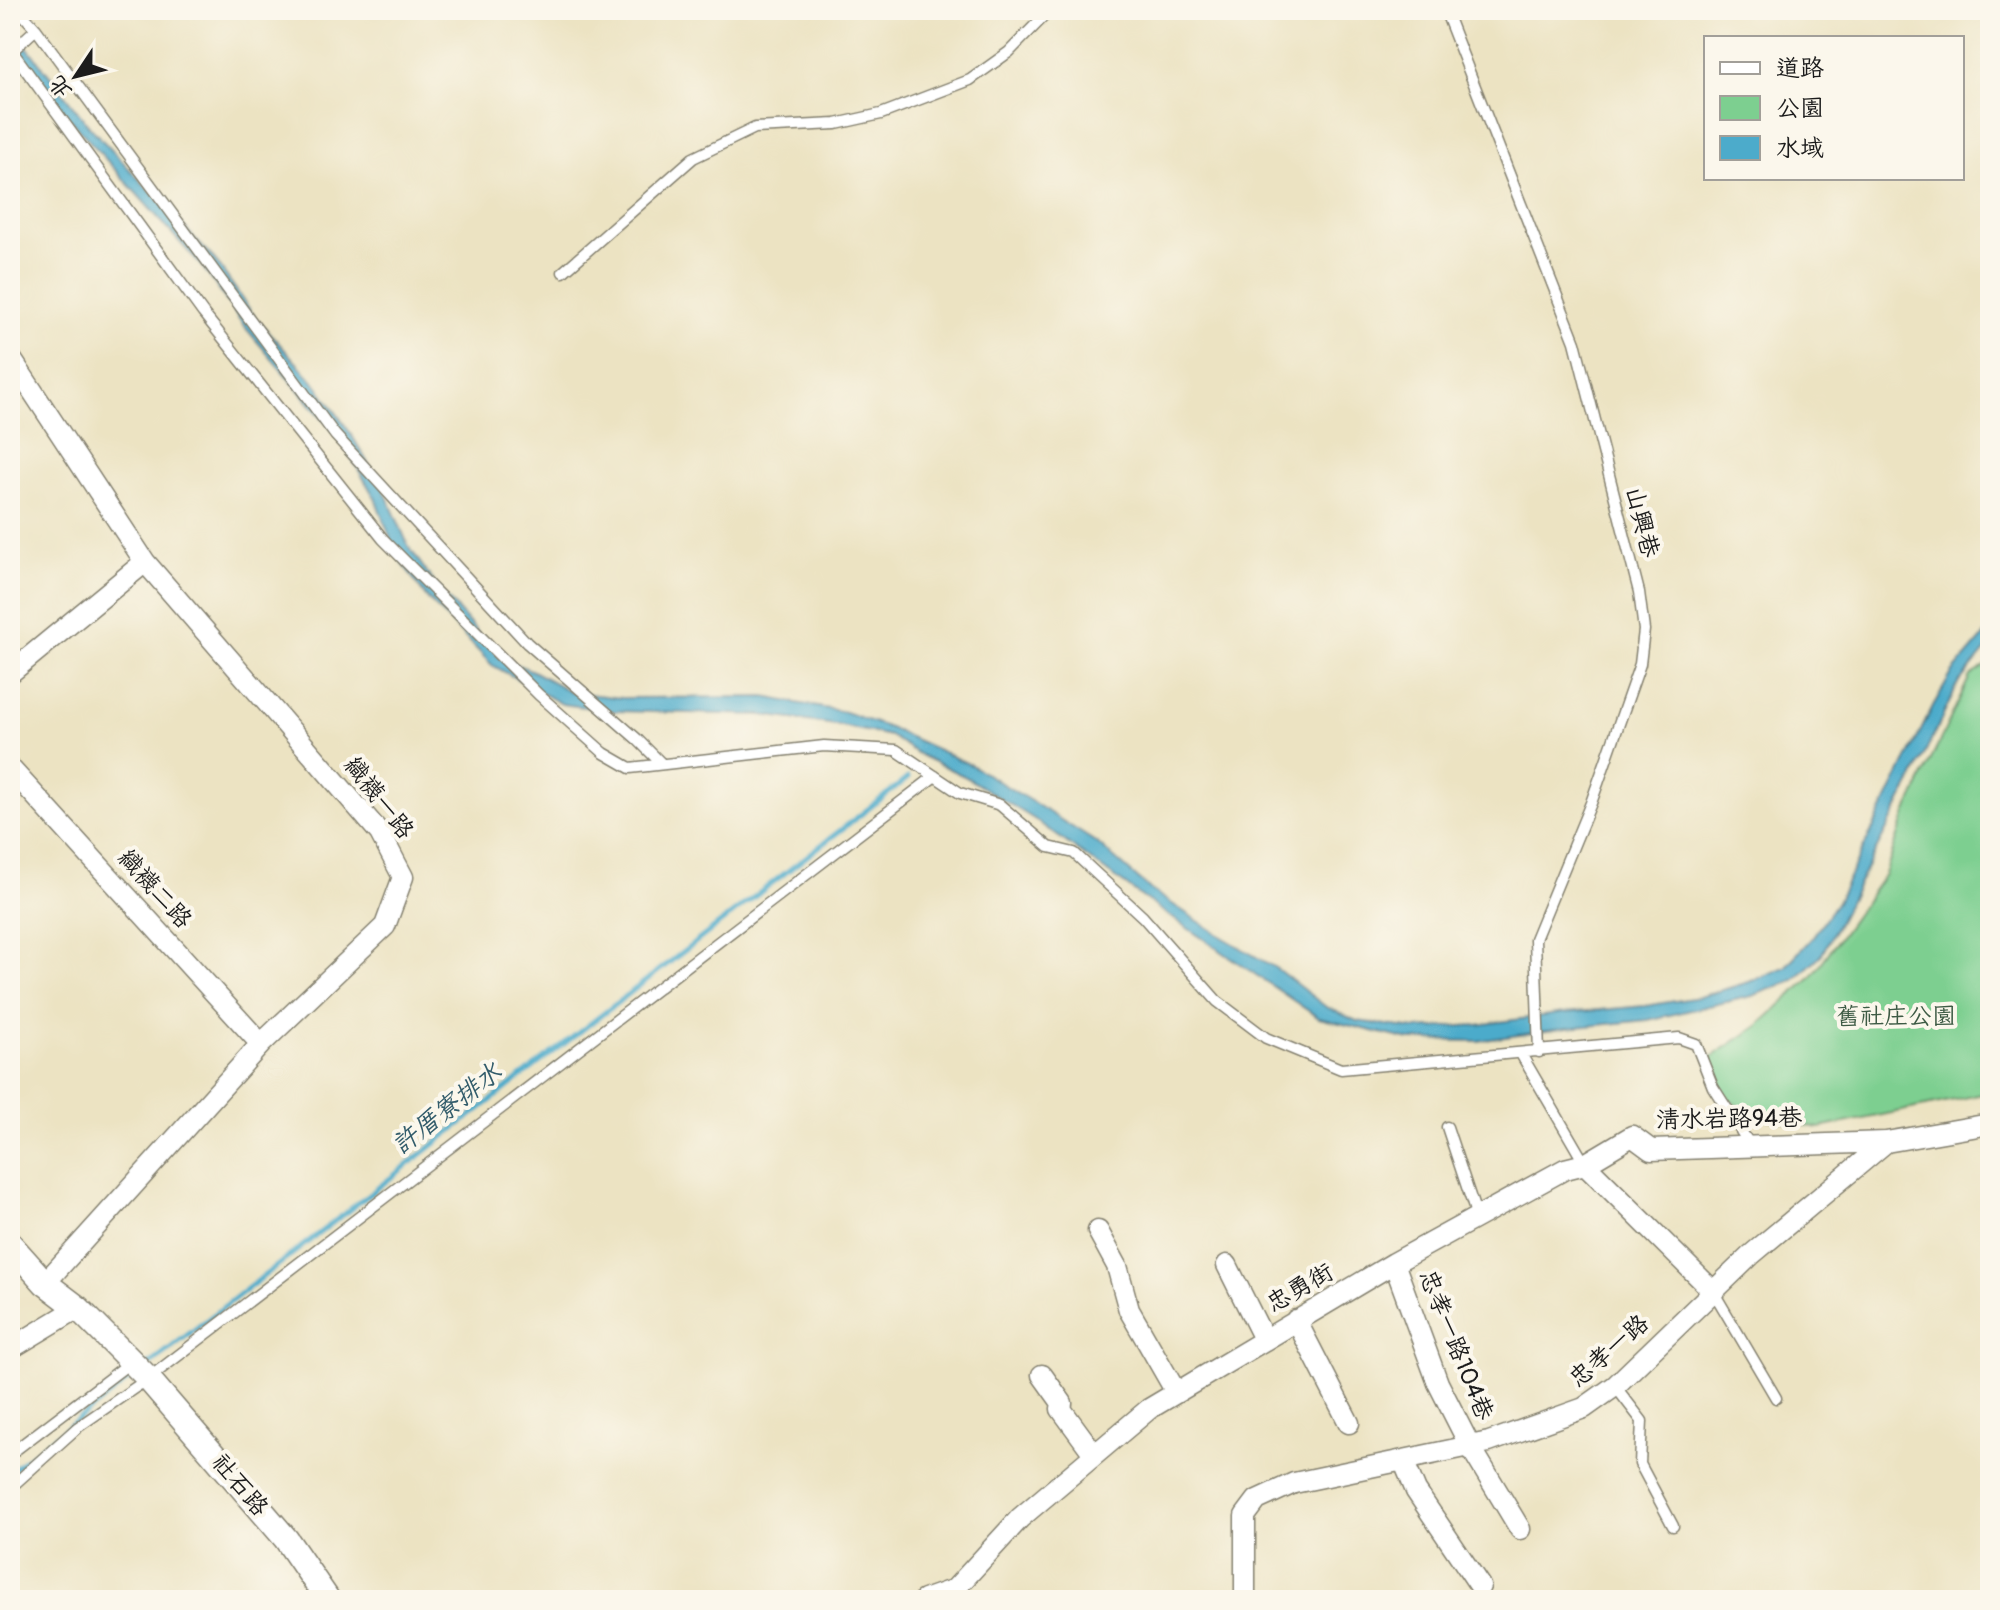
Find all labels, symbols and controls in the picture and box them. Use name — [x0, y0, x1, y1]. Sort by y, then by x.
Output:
north arrow — [36, 36, 116, 116]
legend — [1704, 36, 1964, 180]
text: 道路 — [1776, 54, 1824, 83]
text: 北 — [43, 70, 78, 104]
text: 公園 — [1776, 94, 1824, 123]
text: 水域 — [1776, 134, 1824, 163]
street label: 山興巷 — [1619, 484, 1665, 560]
street label: 織襪一路 — [338, 751, 420, 845]
street label: 織襪二路 — [112, 844, 198, 934]
park label: 舊社庄公園 — [1836, 1002, 1956, 1031]
water label: 許厝寮排水 — [386, 1056, 509, 1162]
street label: 清水岩路94巷 — [1656, 1103, 1802, 1135]
street label: 忠勇街 — [1262, 1257, 1338, 1319]
street label: 忠孝一路104巷 — [1413, 1266, 1499, 1424]
street label: 忠孝一路 — [1563, 1309, 1655, 1393]
street label: 社石路 — [206, 1448, 274, 1522]

